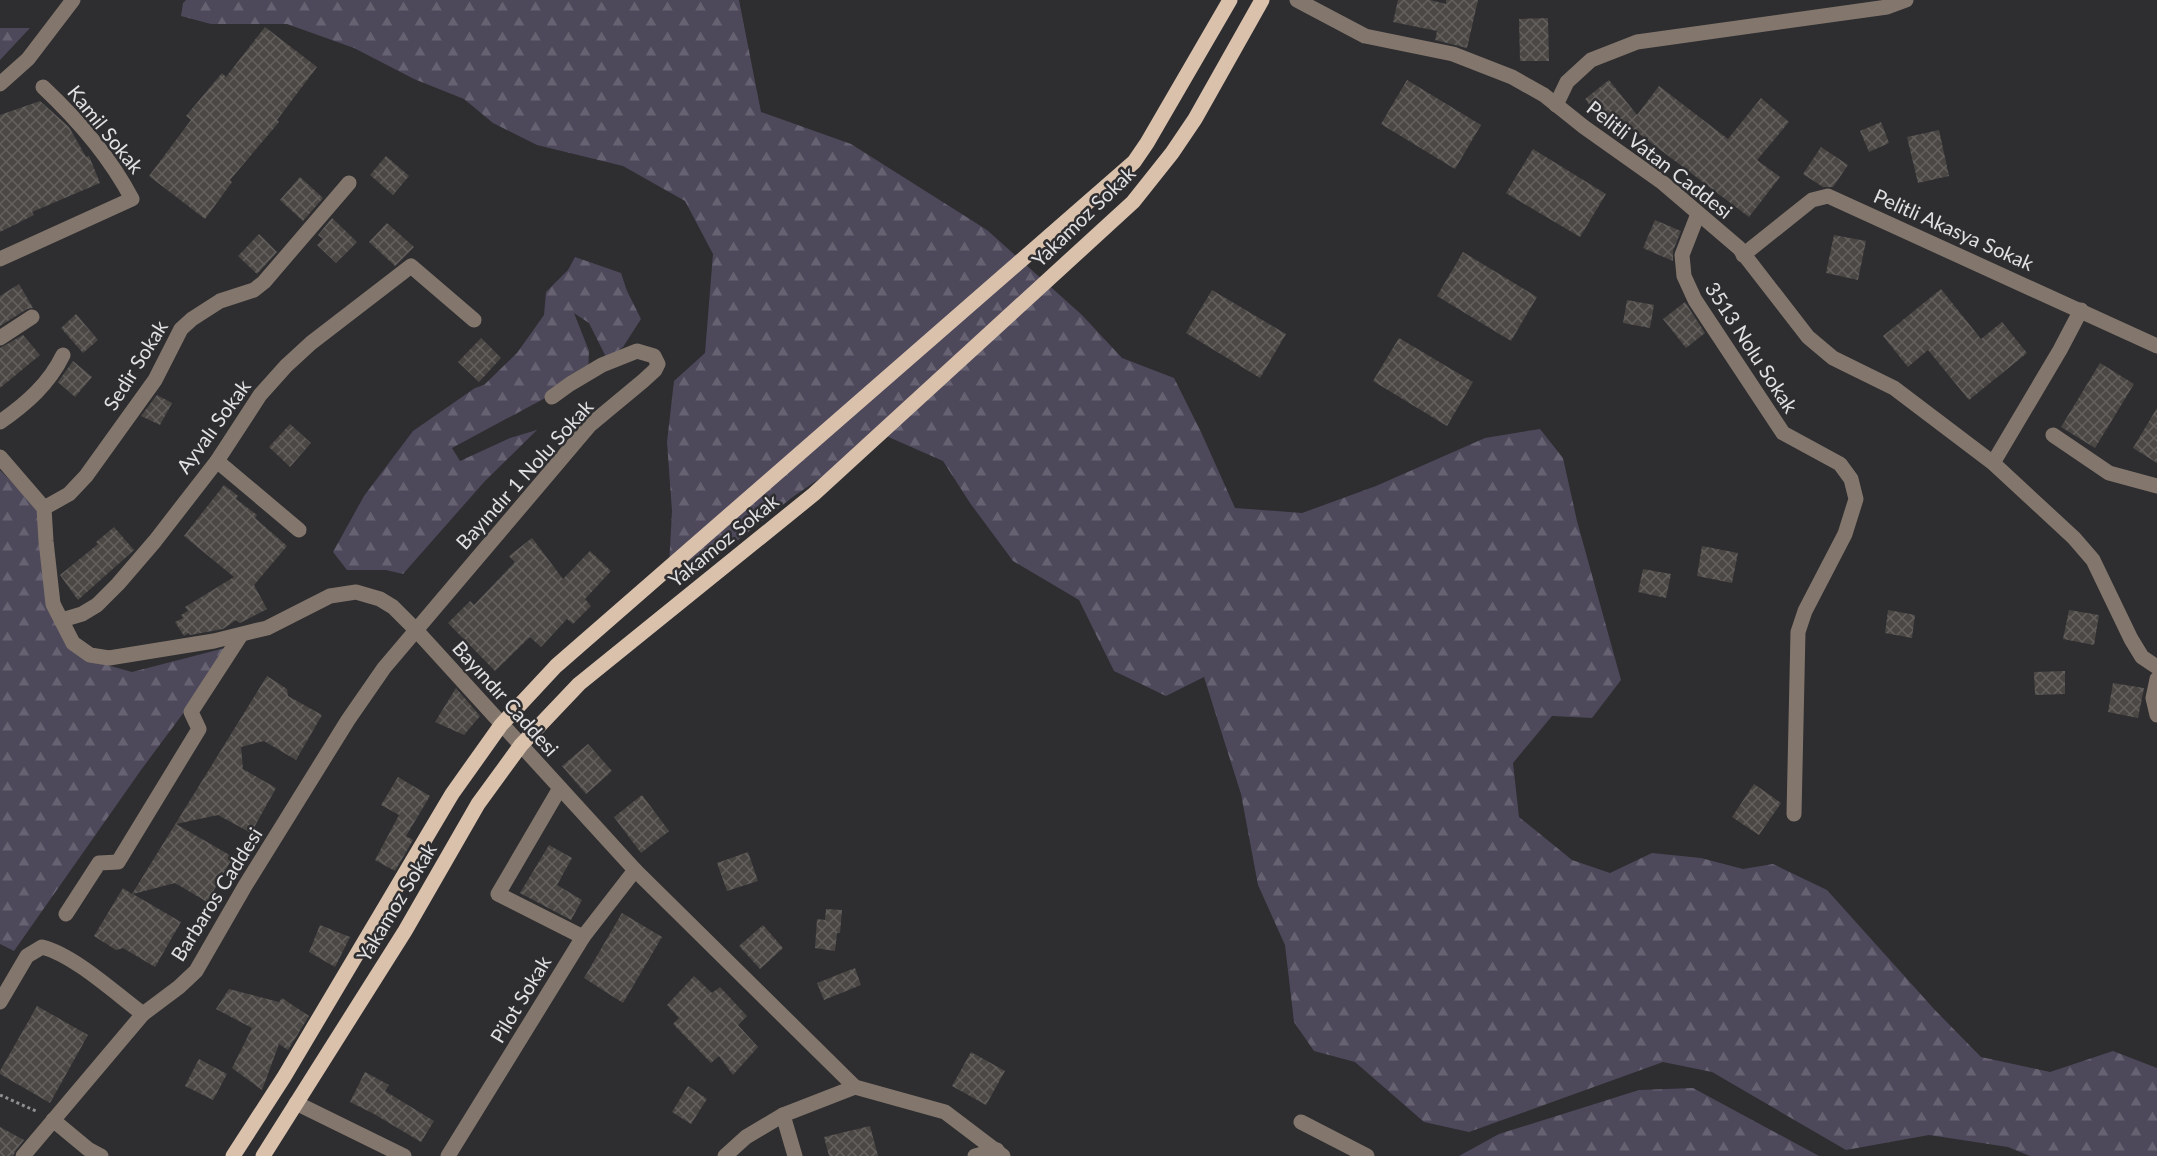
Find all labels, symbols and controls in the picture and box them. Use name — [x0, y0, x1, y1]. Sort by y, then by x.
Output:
street label: Kamil Sokak — [63, 80, 149, 179]
street label: Pelitli Vatan Caddesi — [1583, 95, 1737, 223]
street label: Yakamoz Sokak — [1026, 160, 1140, 271]
street label: Pelitli Akasya Sokak — [1870, 183, 2038, 275]
street label: 3513 Nolu Sokak — [1701, 277, 1804, 418]
street label: Sedir Sokak — [98, 315, 173, 414]
street label: Ayvalı Sokak — [171, 374, 256, 478]
street label: Bayındır 1 Nolu Sokak — [450, 394, 598, 554]
street label: Yakamoz Sokak — [663, 488, 783, 592]
street label: Bayındır Caddesi — [448, 636, 564, 760]
street label: Barbaros Caddesi — [165, 823, 267, 965]
street label: Yakamoz Sokak — [351, 837, 441, 966]
street label: Pilot Sokak — [485, 950, 556, 1047]

